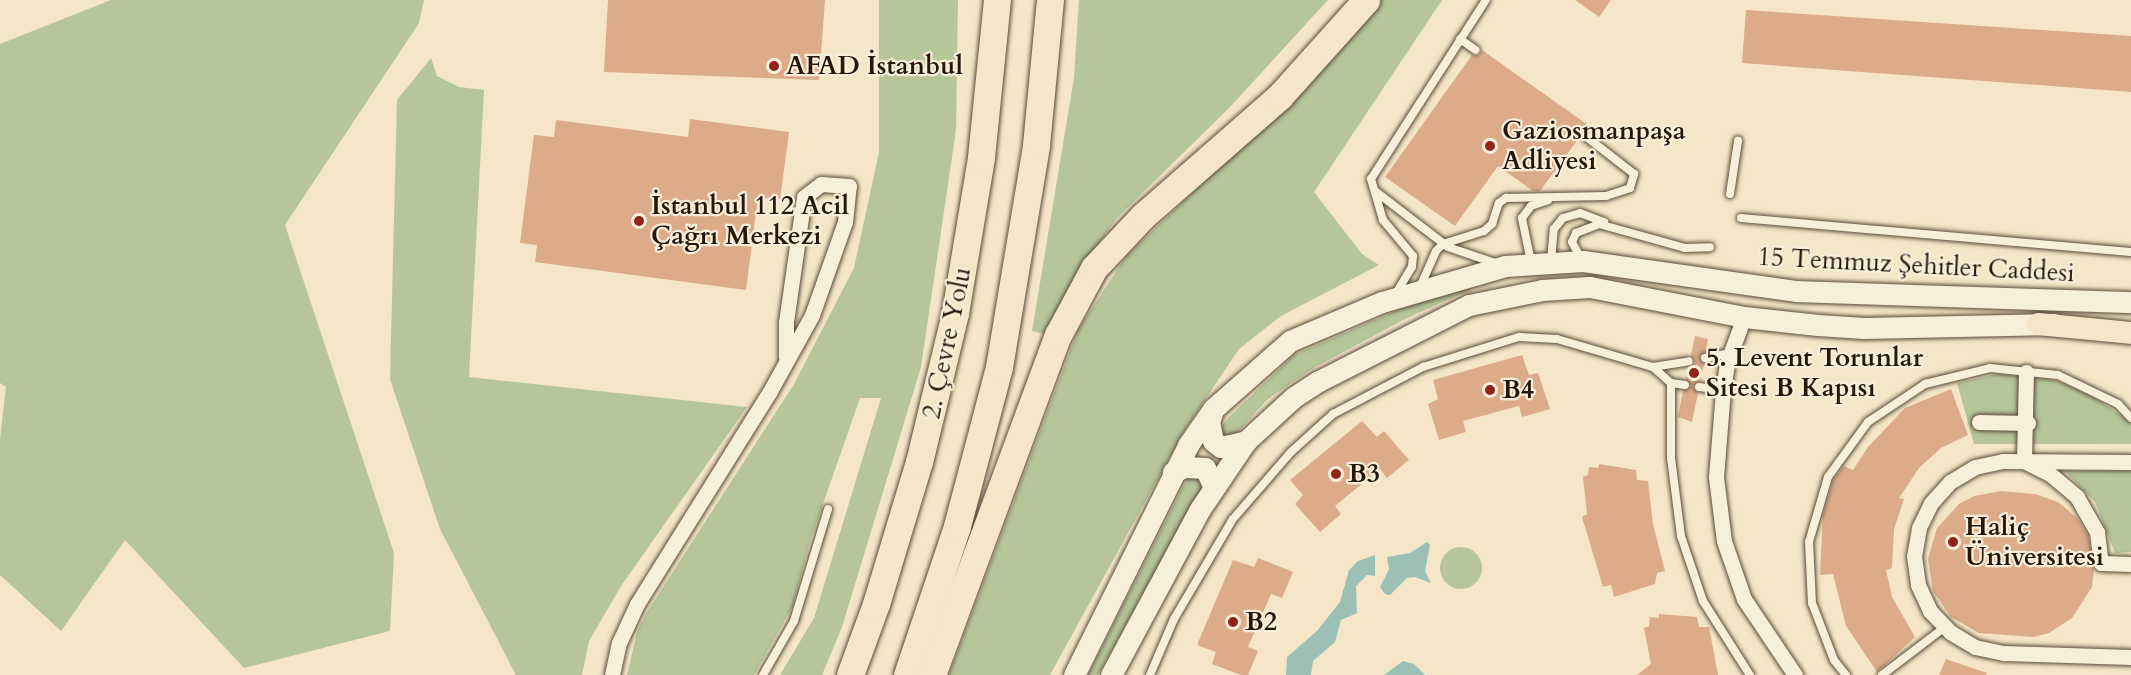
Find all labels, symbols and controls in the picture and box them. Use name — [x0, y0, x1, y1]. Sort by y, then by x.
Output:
place label: AFAD İstanbul — [786, 50, 963, 82]
marker: AFAD İstanbul — [767, 59, 781, 73]
place label: Gaziosmanpaşa Adliyesi — [1502, 115, 1686, 176]
marker: Gaziosmanpaşa Adliyesi — [1483, 139, 1497, 153]
place label: İstanbul 112 Acil Çağrı Merkezi — [651, 190, 849, 252]
marker: İstanbul 112 Acil Çağrı Merkezi — [632, 214, 646, 228]
street label: 15 Temmuz Şehitler Caddesi — [1757, 241, 2075, 289]
street label: 2. Çevre Yolu — [916, 264, 978, 422]
place label: 5. Levent Torunlar Sitesi B Kapısı — [1706, 342, 1923, 404]
marker: 5. Levent Torunlar Sitesi B Kapısı — [1687, 366, 1701, 380]
place label: B4 — [1502, 374, 1534, 406]
marker: B4 — [1483, 383, 1497, 397]
place label: B3 — [1348, 458, 1380, 490]
marker: B3 — [1329, 467, 1343, 481]
place label: Haliç Üniversitesi — [1965, 511, 2104, 572]
marker: Haliç Üniversitesi — [1946, 535, 1960, 549]
place label: B2 — [1245, 606, 1277, 638]
marker: B2 — [1226, 615, 1240, 629]

